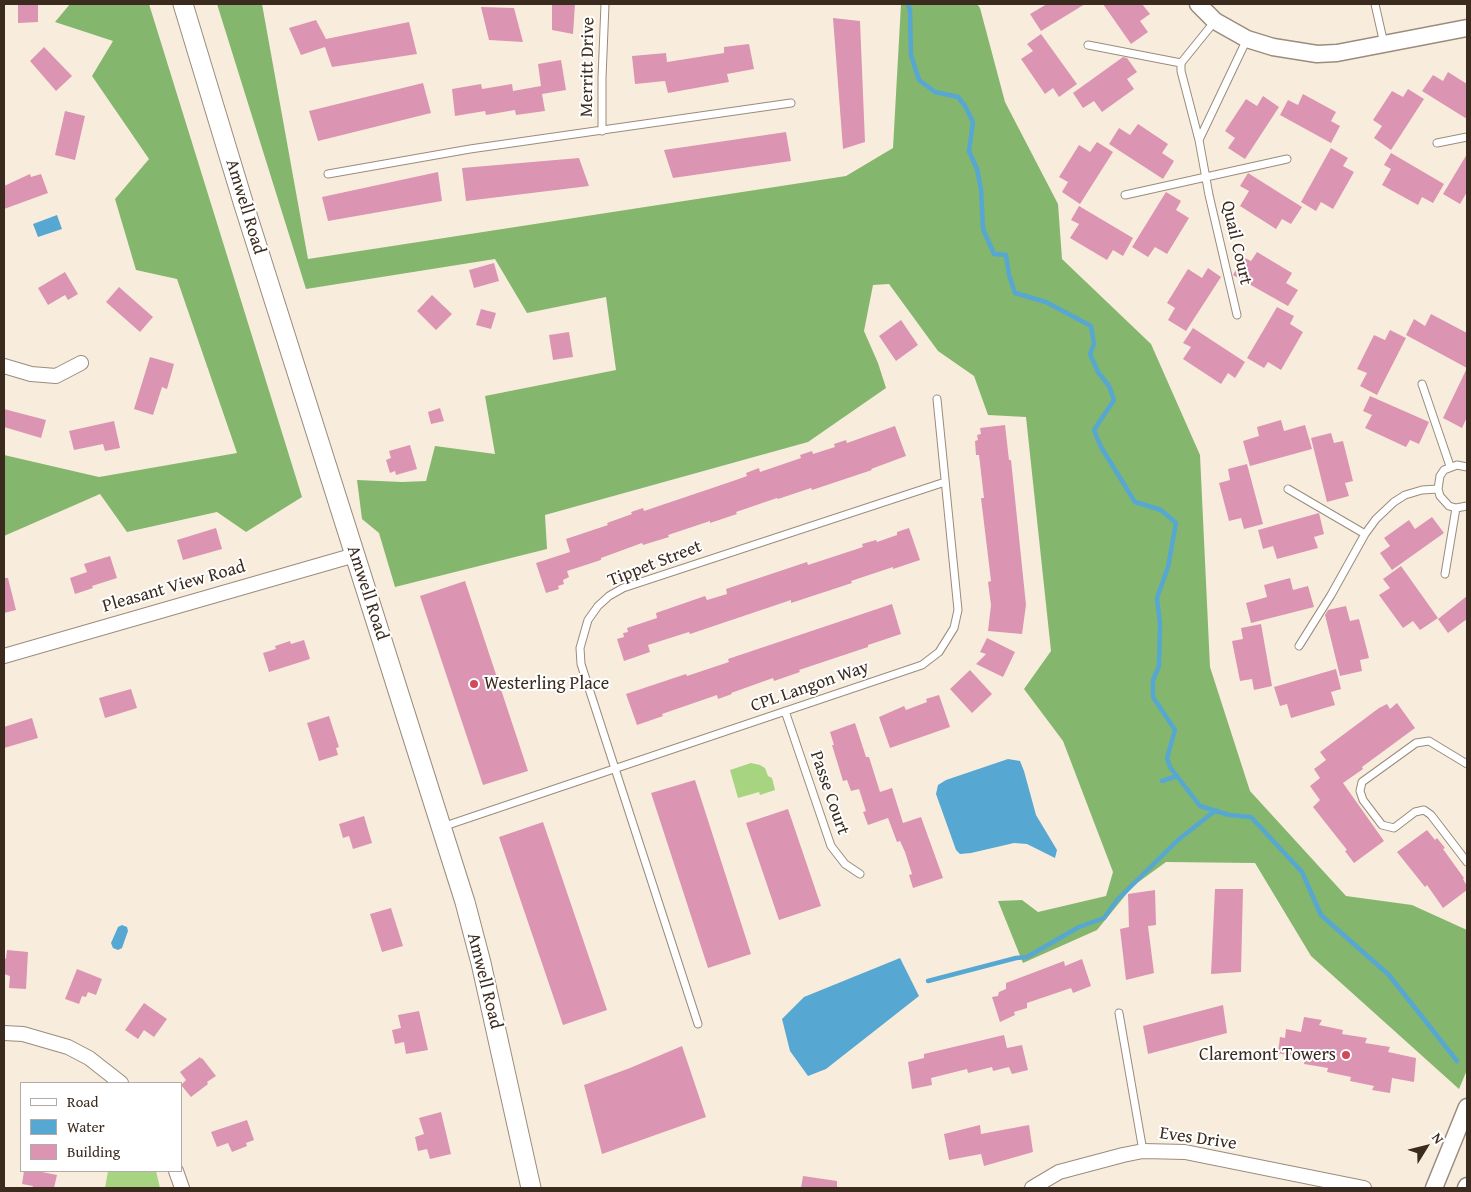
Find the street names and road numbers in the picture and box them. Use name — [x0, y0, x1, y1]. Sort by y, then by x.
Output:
street label: Merritt Drive — [576, 17, 600, 117]
street label: Amwell Road — [220, 157, 270, 257]
street label: Quail Court — [1216, 199, 1256, 287]
street label: Tippet Street — [605, 536, 705, 592]
street label: Amwell Road — [342, 543, 392, 643]
street label: Pleasant View Road — [100, 556, 248, 618]
street label: CPL Langon Way — [748, 657, 872, 717]
street label: Passe Court — [805, 748, 853, 838]
street label: Amwell Road — [462, 931, 506, 1031]
street label: Eves Drive — [1158, 1123, 1238, 1155]

